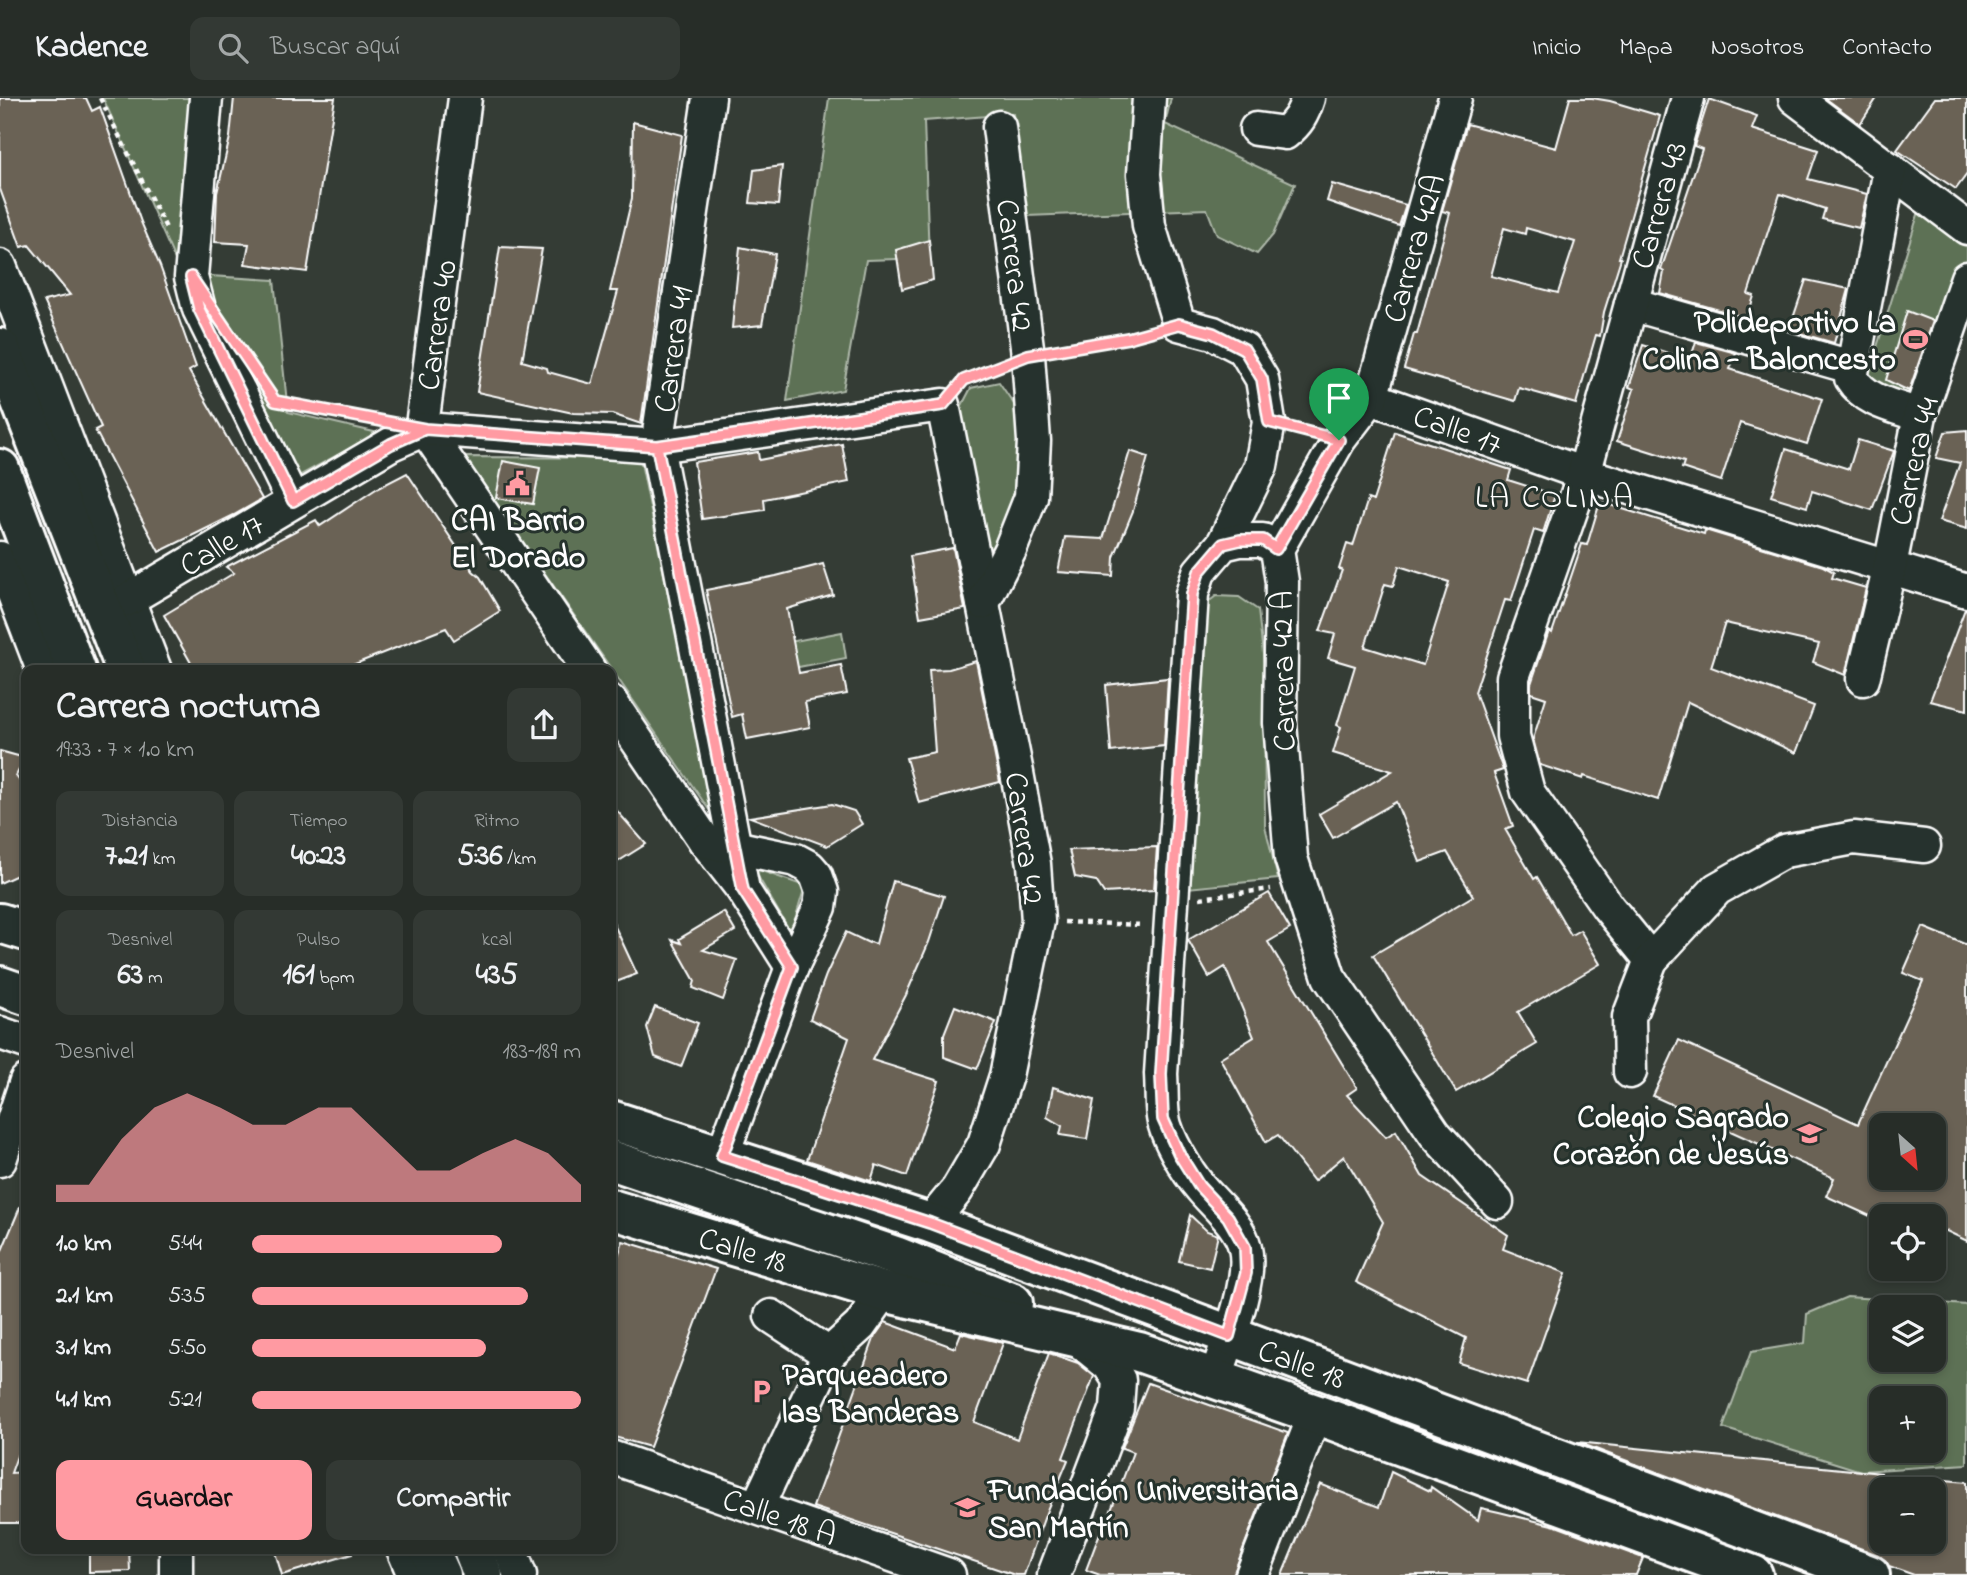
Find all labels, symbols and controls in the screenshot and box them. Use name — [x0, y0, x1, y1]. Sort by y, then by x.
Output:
search box — [190, 17, 680, 80]
text: Kadence — [35, 24, 148, 72]
icon: search — [214, 29, 252, 67]
text: Buscar aquí — [270, 29, 400, 67]
text: Inicio — [1532, 31, 1581, 66]
text: Mapa — [1619, 31, 1673, 66]
text: Nosotros — [1711, 31, 1804, 66]
text: Contacto — [1842, 31, 1932, 66]
street label: Carrera 43 — [1621, 137, 1702, 275]
street label: Carrera 42A — [1373, 169, 1460, 329]
street label: Carrera 42 — [981, 196, 1044, 335]
street label: Carrera 40 — [407, 257, 472, 394]
street label: Carrera 41 — [643, 283, 708, 416]
place label: Polideportivo La Colina - Baloncesto — [1642, 301, 1896, 385]
sports icon: Polideportivo La Colina - Baloncesto — [1902, 325, 1930, 353]
pin — [1309, 368, 1369, 440]
icon: arrive — [1320, 379, 1358, 417]
street label: Carrera 44 — [1879, 393, 1954, 531]
street label: Calle 17 — [1406, 395, 1508, 470]
public building icon: CAI Barrio El Dorado — [504, 469, 532, 497]
district label: LA COLINA — [1475, 475, 1635, 523]
place label: CAI Barrio El Dorado — [451, 499, 585, 583]
street label: Calle 17 — [172, 503, 274, 591]
street label: Carrera 42 A — [1261, 590, 1310, 752]
text: Carrera nocturna — [56, 680, 321, 736]
button: share — [507, 688, 581, 762]
text: 19:33 · 7 × 1.0 km — [56, 734, 194, 767]
street label: Carrera 42 — [990, 769, 1055, 908]
text: Distancia — [103, 808, 178, 835]
text: Tiempo — [290, 808, 347, 835]
text: Ritmo — [474, 808, 519, 835]
text: 7.21 — [105, 835, 148, 879]
text: 40:23 — [291, 835, 346, 879]
text: 5:36 — [457, 835, 503, 879]
text: km — [148, 846, 176, 873]
text: /km — [503, 846, 536, 873]
text: Desnivel — [108, 927, 172, 954]
text: Pulso — [297, 927, 340, 954]
text: kcal — [482, 927, 512, 954]
text: 63 — [118, 954, 143, 998]
text: 161 — [282, 954, 315, 998]
text: 435 — [476, 954, 518, 998]
text: m — [143, 965, 163, 992]
text: bpm — [315, 965, 355, 992]
text: Desnivel — [56, 1036, 134, 1069]
text: 183–189 m — [502, 1036, 581, 1069]
place label: Colegio Sagrado Corazón de Jesús — [1553, 1096, 1789, 1180]
north arrow — [1869, 1113, 1946, 1190]
map controls — [1869, 1113, 1946, 1554]
school or university icon: Colegio Sagrado Corazón de Jesús — [1795, 1120, 1823, 1148]
button: locate — [1869, 1204, 1946, 1281]
street label: Calle 18 — [692, 1217, 792, 1288]
text: 1.0 km — [56, 1228, 112, 1261]
text: 5:44 — [168, 1228, 202, 1261]
text: 2.1 km — [56, 1280, 113, 1313]
text: 5:35 — [168, 1280, 206, 1313]
button: layers — [1869, 1295, 1946, 1372]
street label: Calle 18 — [1250, 1329, 1351, 1404]
text: 3.1 km — [56, 1332, 111, 1365]
text: 5:50 — [168, 1332, 206, 1365]
place label: Parqueadero las Banderas — [782, 1354, 959, 1438]
parking icon: Parqueadero las Banderas — [748, 1378, 776, 1406]
text: 4.1 km — [56, 1384, 111, 1417]
text: 5:21 — [168, 1384, 202, 1417]
button: + — [1869, 1386, 1946, 1463]
button: Guardar — [56, 1460, 312, 1540]
button: Compartir — [326, 1460, 581, 1540]
place label: Fundación Universitaria San Martín — [986, 1469, 1299, 1553]
button: − — [1869, 1477, 1946, 1554]
street label: Calle 18 A — [716, 1478, 842, 1561]
school or university icon: Fundación Universitaria San Martín — [954, 1493, 982, 1521]

